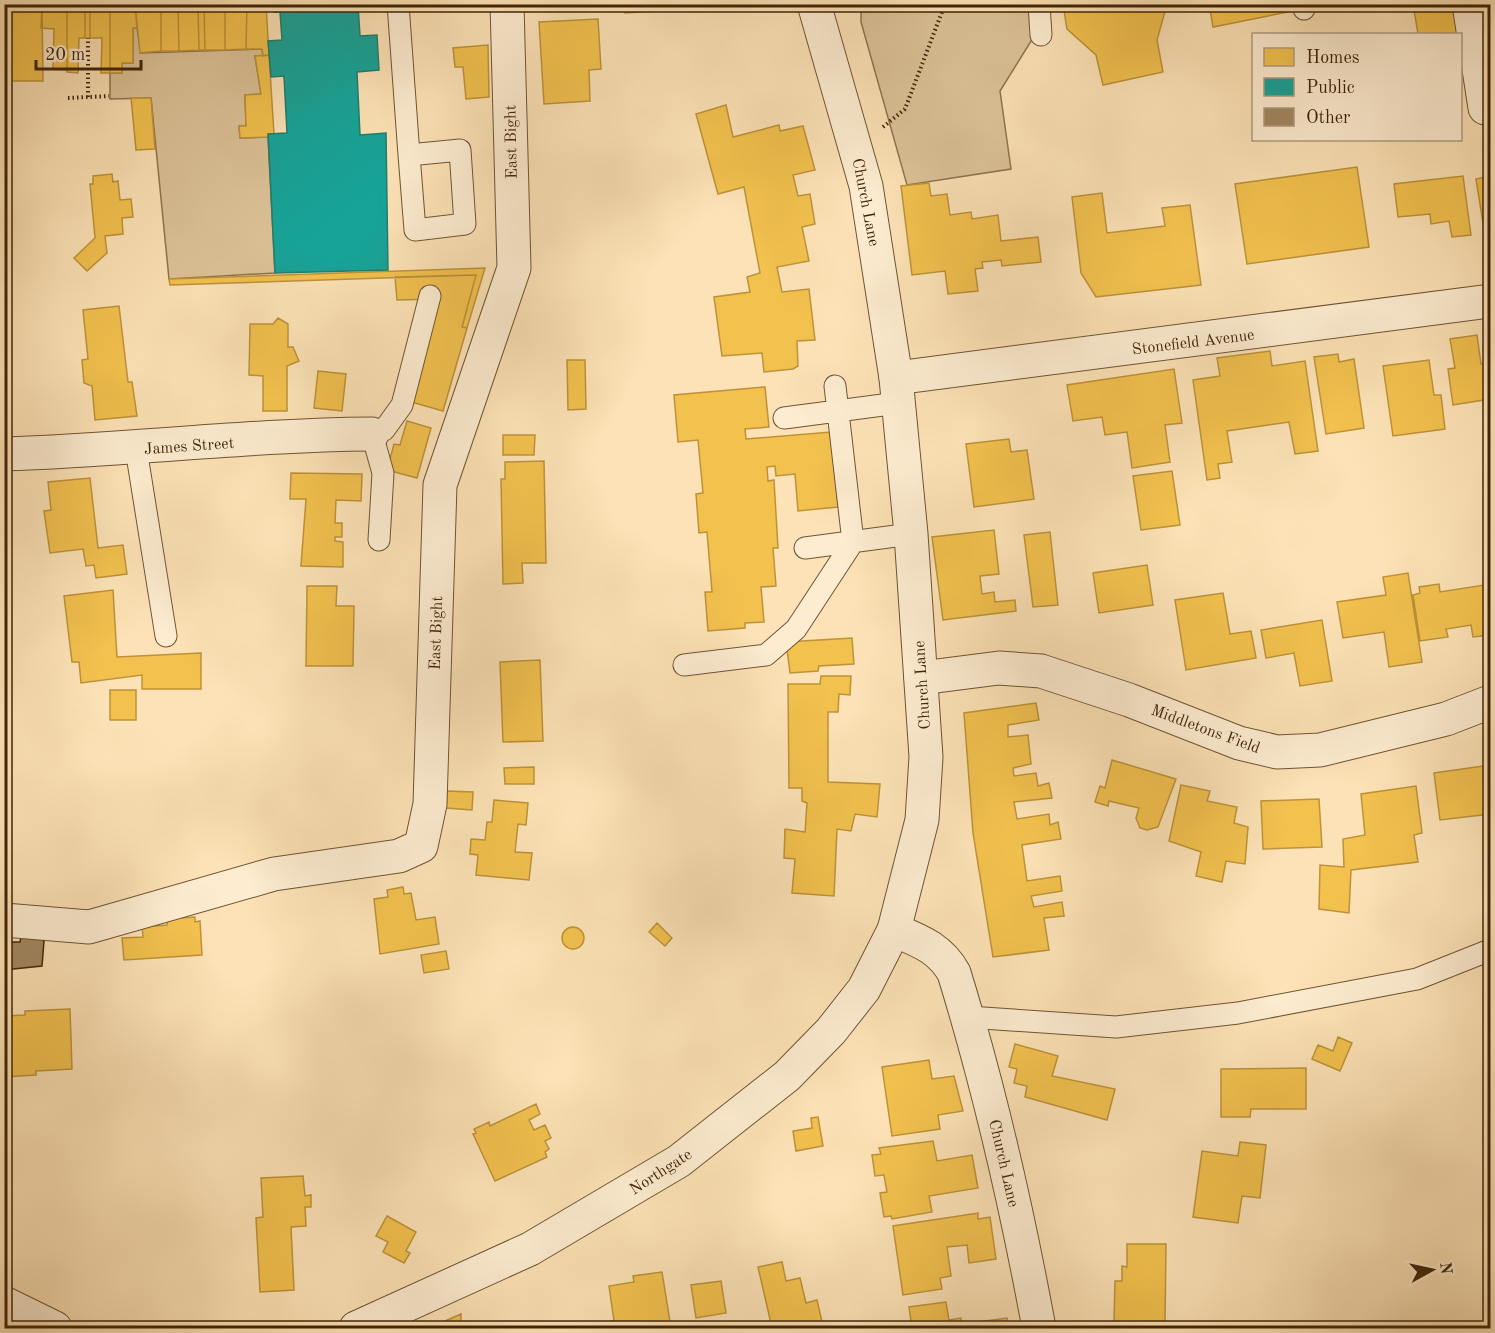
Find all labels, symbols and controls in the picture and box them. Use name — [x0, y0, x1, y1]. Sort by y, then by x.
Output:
scale bar — [36, 33, 141, 71]
legend — [1252, 33, 1462, 141]
text: 20 m — [45, 46, 85, 64]
text: Homes — [1306, 49, 1360, 67]
text: Public — [1306, 79, 1355, 97]
street label: East Bight — [503, 104, 521, 179]
text: Other — [1306, 109, 1351, 127]
street label: Church Lane — [849, 157, 881, 248]
street label: Stonefield Avenue — [1131, 328, 1255, 358]
street label: James Street — [143, 436, 235, 458]
street label: East Bight — [428, 595, 446, 670]
street label: Church Lane — [912, 640, 934, 730]
street label: Middletons Field — [1149, 703, 1262, 757]
street label: Church Lane — [985, 1118, 1021, 1209]
street label: Northgate — [627, 1147, 695, 1199]
north arrow — [1402, 1240, 1462, 1300]
text: N — [1436, 1261, 1454, 1276]

